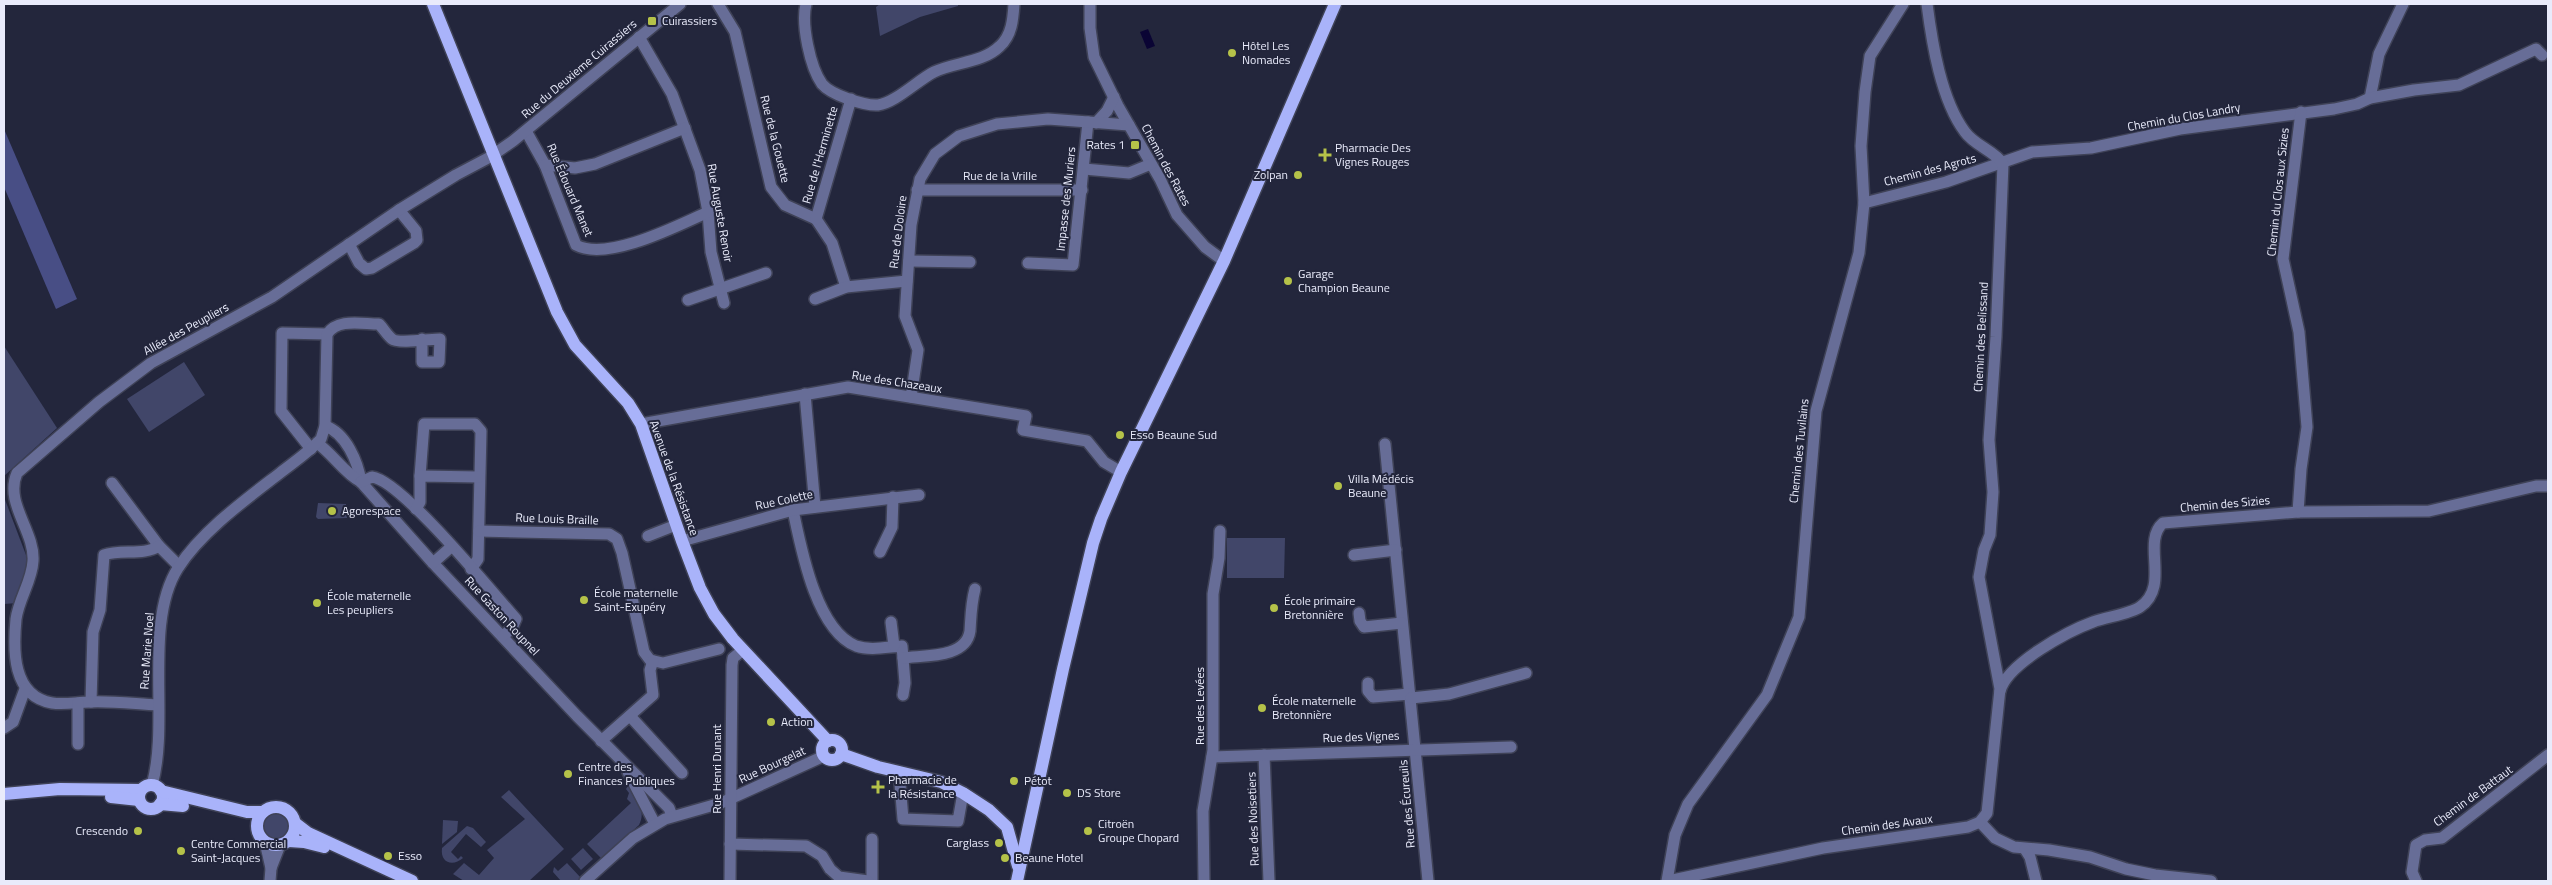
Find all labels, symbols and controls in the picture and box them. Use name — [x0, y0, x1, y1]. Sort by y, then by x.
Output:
place label: Cuirassiers — [662, 11, 718, 30]
street label: Rue du Deuxieme Cuirassiers — [517, 14, 641, 123]
marker: Cuirassiers — [646, 15, 658, 27]
place label: Hôtel Les Nomades — [1242, 36, 1291, 69]
marker: Hôtel Les Nomades — [1226, 47, 1238, 59]
street label: Rue de la Gouette — [755, 93, 796, 185]
street label: Chemin du Clos Landry — [2126, 97, 2242, 136]
street label: Rue de l'Herminette — [797, 104, 843, 206]
street label: Chemin des Rates — [1137, 120, 1196, 210]
street label: Chemin du Clos aux Sizies — [2261, 126, 2294, 257]
place label: Rates 1 — [1086, 135, 1125, 154]
place label: Pharmacie Des Vignes Rouges — [1335, 138, 1411, 171]
marker: Rates 1 — [1129, 139, 1141, 151]
street label: Rue Édouard Manet — [542, 140, 599, 240]
street label: Impasse des Muriers — [1051, 145, 1080, 252]
street label: Chemin des Agrots — [1882, 148, 1978, 191]
marker: Pharmacie Des Vignes Rouges — [1319, 149, 1331, 161]
street label: Rue Auguste Renoir — [702, 162, 739, 264]
place label: Zolpan — [1254, 165, 1288, 184]
street label: Rue de la Vrille — [963, 166, 1037, 185]
marker: Zolpan — [1292, 169, 1304, 181]
street label: Rue de Doloire — [884, 194, 911, 270]
place label: Garage Champion Beaune — [1298, 264, 1390, 297]
marker: Garage Champion Beaune — [1282, 275, 1294, 287]
street label: Chemin des Belissand — [1968, 281, 1993, 393]
street label: Allée des Peupliers — [140, 297, 232, 360]
street label: Rue des Chazeaux — [850, 365, 944, 398]
street label: Chemin des Tuvilains — [1784, 397, 1813, 504]
street label: Avenue de la Résistance — [645, 417, 704, 538]
place label: Esso Beaune Sud — [1130, 425, 1217, 444]
marker: Esso Beaune Sud — [1114, 429, 1126, 441]
place label: Villa Médécis Beaune — [1348, 469, 1414, 502]
marker: Villa Médécis Beaune — [1332, 480, 1344, 492]
street label: Rue Colette — [753, 484, 814, 515]
street label: Chemin des Sizies — [2179, 490, 2271, 517]
place label: Agorespace — [342, 501, 401, 520]
marker: Agorespace — [326, 505, 338, 517]
street label: Rue Louis Braille — [515, 508, 599, 529]
street label: Rue Gaston Roupnel — [460, 572, 544, 660]
place label: École maternelle Saint-Exupéry — [594, 583, 678, 616]
place label: École maternelle Les peupliers — [327, 586, 411, 619]
place label: École primaire Bretonnière — [1284, 591, 1355, 624]
marker: École maternelle Saint-Exupéry — [578, 594, 590, 606]
marker: École maternelle Les peupliers — [311, 597, 323, 609]
marker: École primaire Bretonnière — [1268, 602, 1280, 614]
street label: Rue Marie Noel — [134, 612, 159, 690]
street label: Rue des Levées — [1190, 667, 1209, 745]
place label: École maternelle Bretonnière — [1272, 691, 1356, 724]
marker: École maternelle Bretonnière — [1256, 702, 1268, 714]
place label: Action — [781, 712, 813, 731]
marker: Action — [765, 716, 777, 728]
street label: Rue Henri Dunant — [707, 723, 726, 814]
street label: Rue des Vignes — [1322, 726, 1400, 747]
street label: Rue Bourgelat — [735, 740, 809, 788]
place label: Centre des Finances Publiques — [578, 757, 675, 790]
street label: Rue des Écureuils — [1393, 759, 1420, 849]
street label: Chemin de Battaut — [2429, 760, 2517, 831]
marker: Centre des Finances Publiques — [562, 768, 574, 780]
place label: Pharmacie de la Résistance — [888, 770, 957, 803]
place label: Pétot — [1024, 771, 1053, 790]
street label: Rue des Noisetiers — [1241, 771, 1264, 866]
marker: Pétot — [1008, 775, 1020, 787]
marker: Pharmacie de la Résistance — [872, 781, 884, 793]
place label: DS Store — [1077, 783, 1121, 802]
marker: DS Store — [1061, 787, 1073, 799]
street label: Chemin des Avaux — [1840, 809, 1934, 840]
place label: Citroën Groupe Chopard — [1098, 814, 1179, 847]
place label: Crescendo — [75, 821, 128, 840]
marker: Crescendo — [132, 825, 144, 837]
marker: Citroën Groupe Chopard — [1082, 825, 1094, 837]
place label: Carglass — [946, 833, 989, 852]
place label: Centre Commercial Saint-Jacques — [191, 834, 286, 867]
marker: Carglass — [993, 837, 1005, 849]
marker: Centre Commercial Saint-Jacques — [175, 845, 187, 857]
place label: Esso — [398, 846, 422, 865]
place label: Beaune Hotel — [1015, 848, 1083, 867]
marker: Esso — [382, 850, 394, 862]
marker: Beaune Hotel — [999, 852, 1011, 864]

